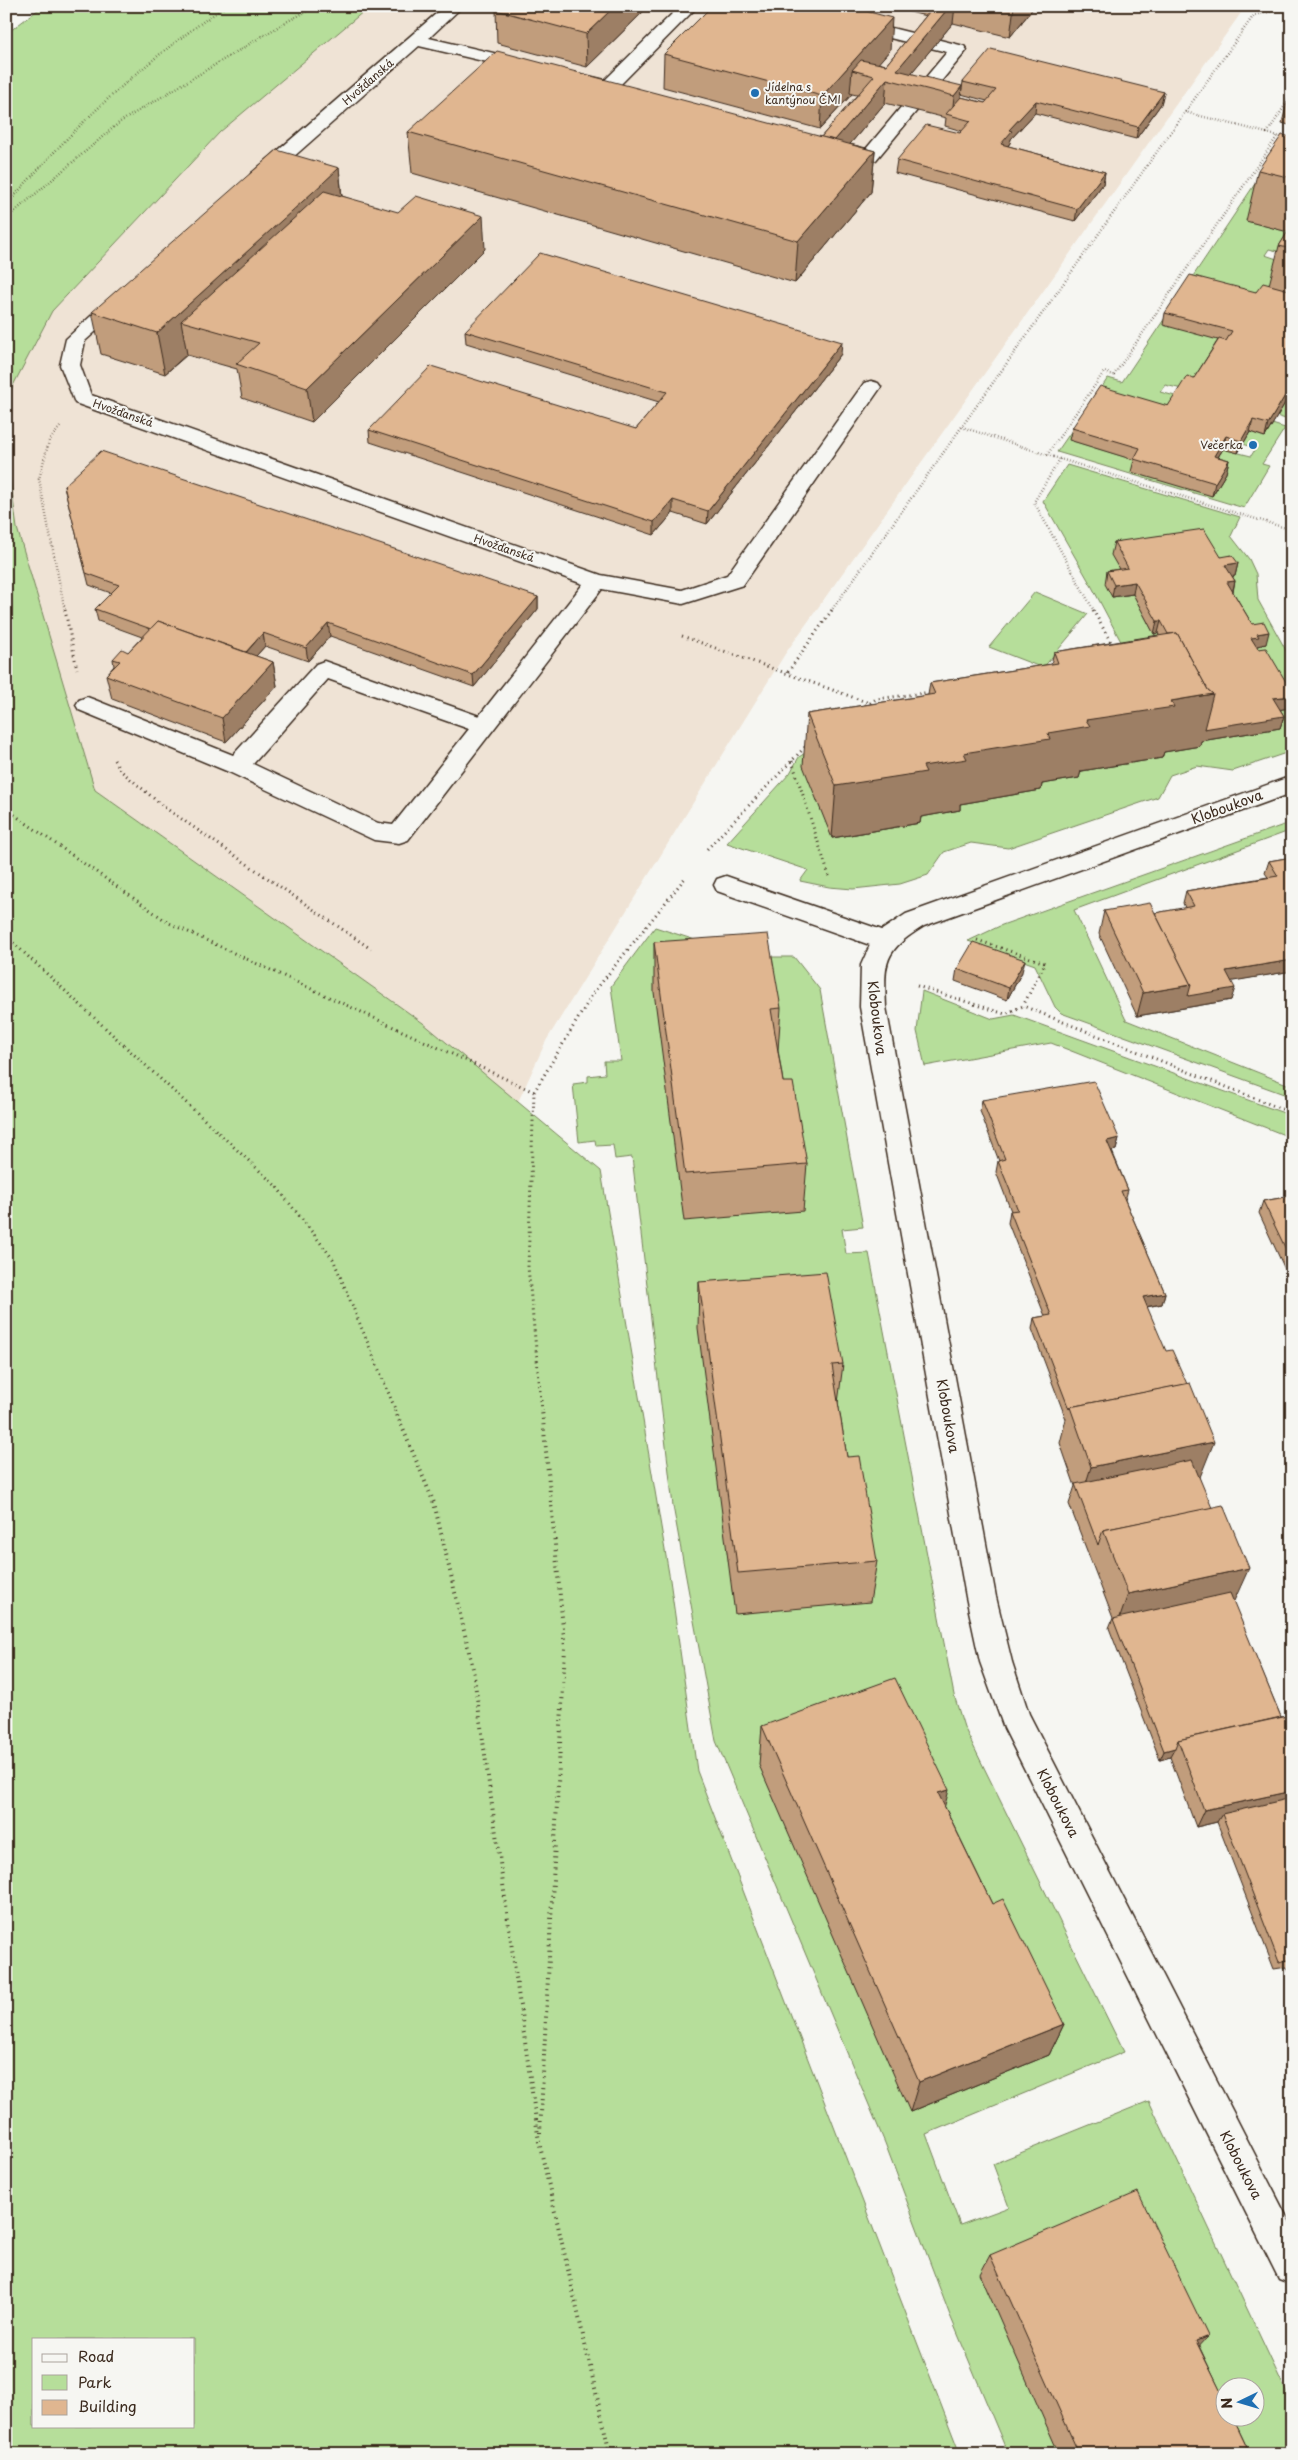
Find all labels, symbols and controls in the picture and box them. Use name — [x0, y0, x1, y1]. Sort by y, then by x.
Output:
street label: Hvožďanská — [338, 54, 397, 109]
place label: Jídelna s kantýnou ČMI — [765, 78, 841, 108]
marker: Jídelna s kantýnou ČMI — [749, 87, 761, 99]
street label: Hvožďanská — [91, 394, 156, 431]
place label: Večerka — [1200, 436, 1243, 453]
marker: Večerka — [1247, 439, 1259, 451]
street label: Hvožďanská — [472, 529, 537, 566]
street label: Kloboukova — [1188, 784, 1266, 829]
street label: Kloboukova — [863, 980, 893, 1057]
street label: Kloboukova — [932, 1377, 965, 1455]
street label: Kloboukova — [1032, 1765, 1085, 1841]
street label: Kloboukova — [1215, 2127, 1268, 2203]
legend — [32, 2338, 195, 2428]
text: Road — [78, 2344, 114, 2367]
text: Park — [78, 2370, 112, 2393]
north arrow — [1216, 2378, 1266, 2428]
text: Building — [78, 2394, 137, 2417]
text: N — [1216, 2397, 1237, 2410]

